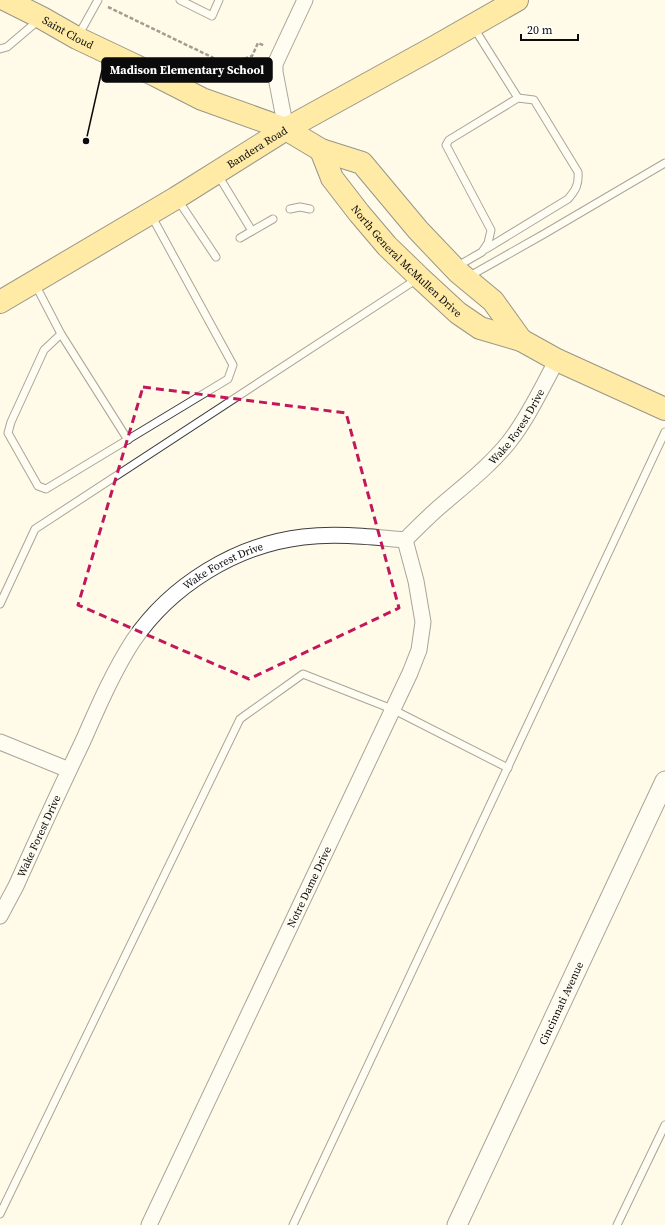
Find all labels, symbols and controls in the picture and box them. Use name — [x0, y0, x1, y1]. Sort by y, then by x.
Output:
street label: Saint Cloud — [40, 13, 96, 53]
scale bar — [521, 16, 578, 42]
text: 20 m — [527, 22, 553, 38]
callout: Madison Elementary School — [102, 58, 272, 82]
text: Madison Elementary School — [110, 62, 264, 78]
street label: Bandera Road — [224, 123, 291, 172]
street label: North General McMullen Drive — [348, 202, 465, 321]
street label: Wake Forest Drive — [485, 386, 548, 468]
street label: Wake Forest Drive — [180, 539, 266, 593]
street label: Wake Forest Drive — [14, 792, 65, 880]
street label: Notre Dame Drive — [284, 844, 335, 930]
street label: Cincinnati Avenue — [535, 959, 587, 1047]

